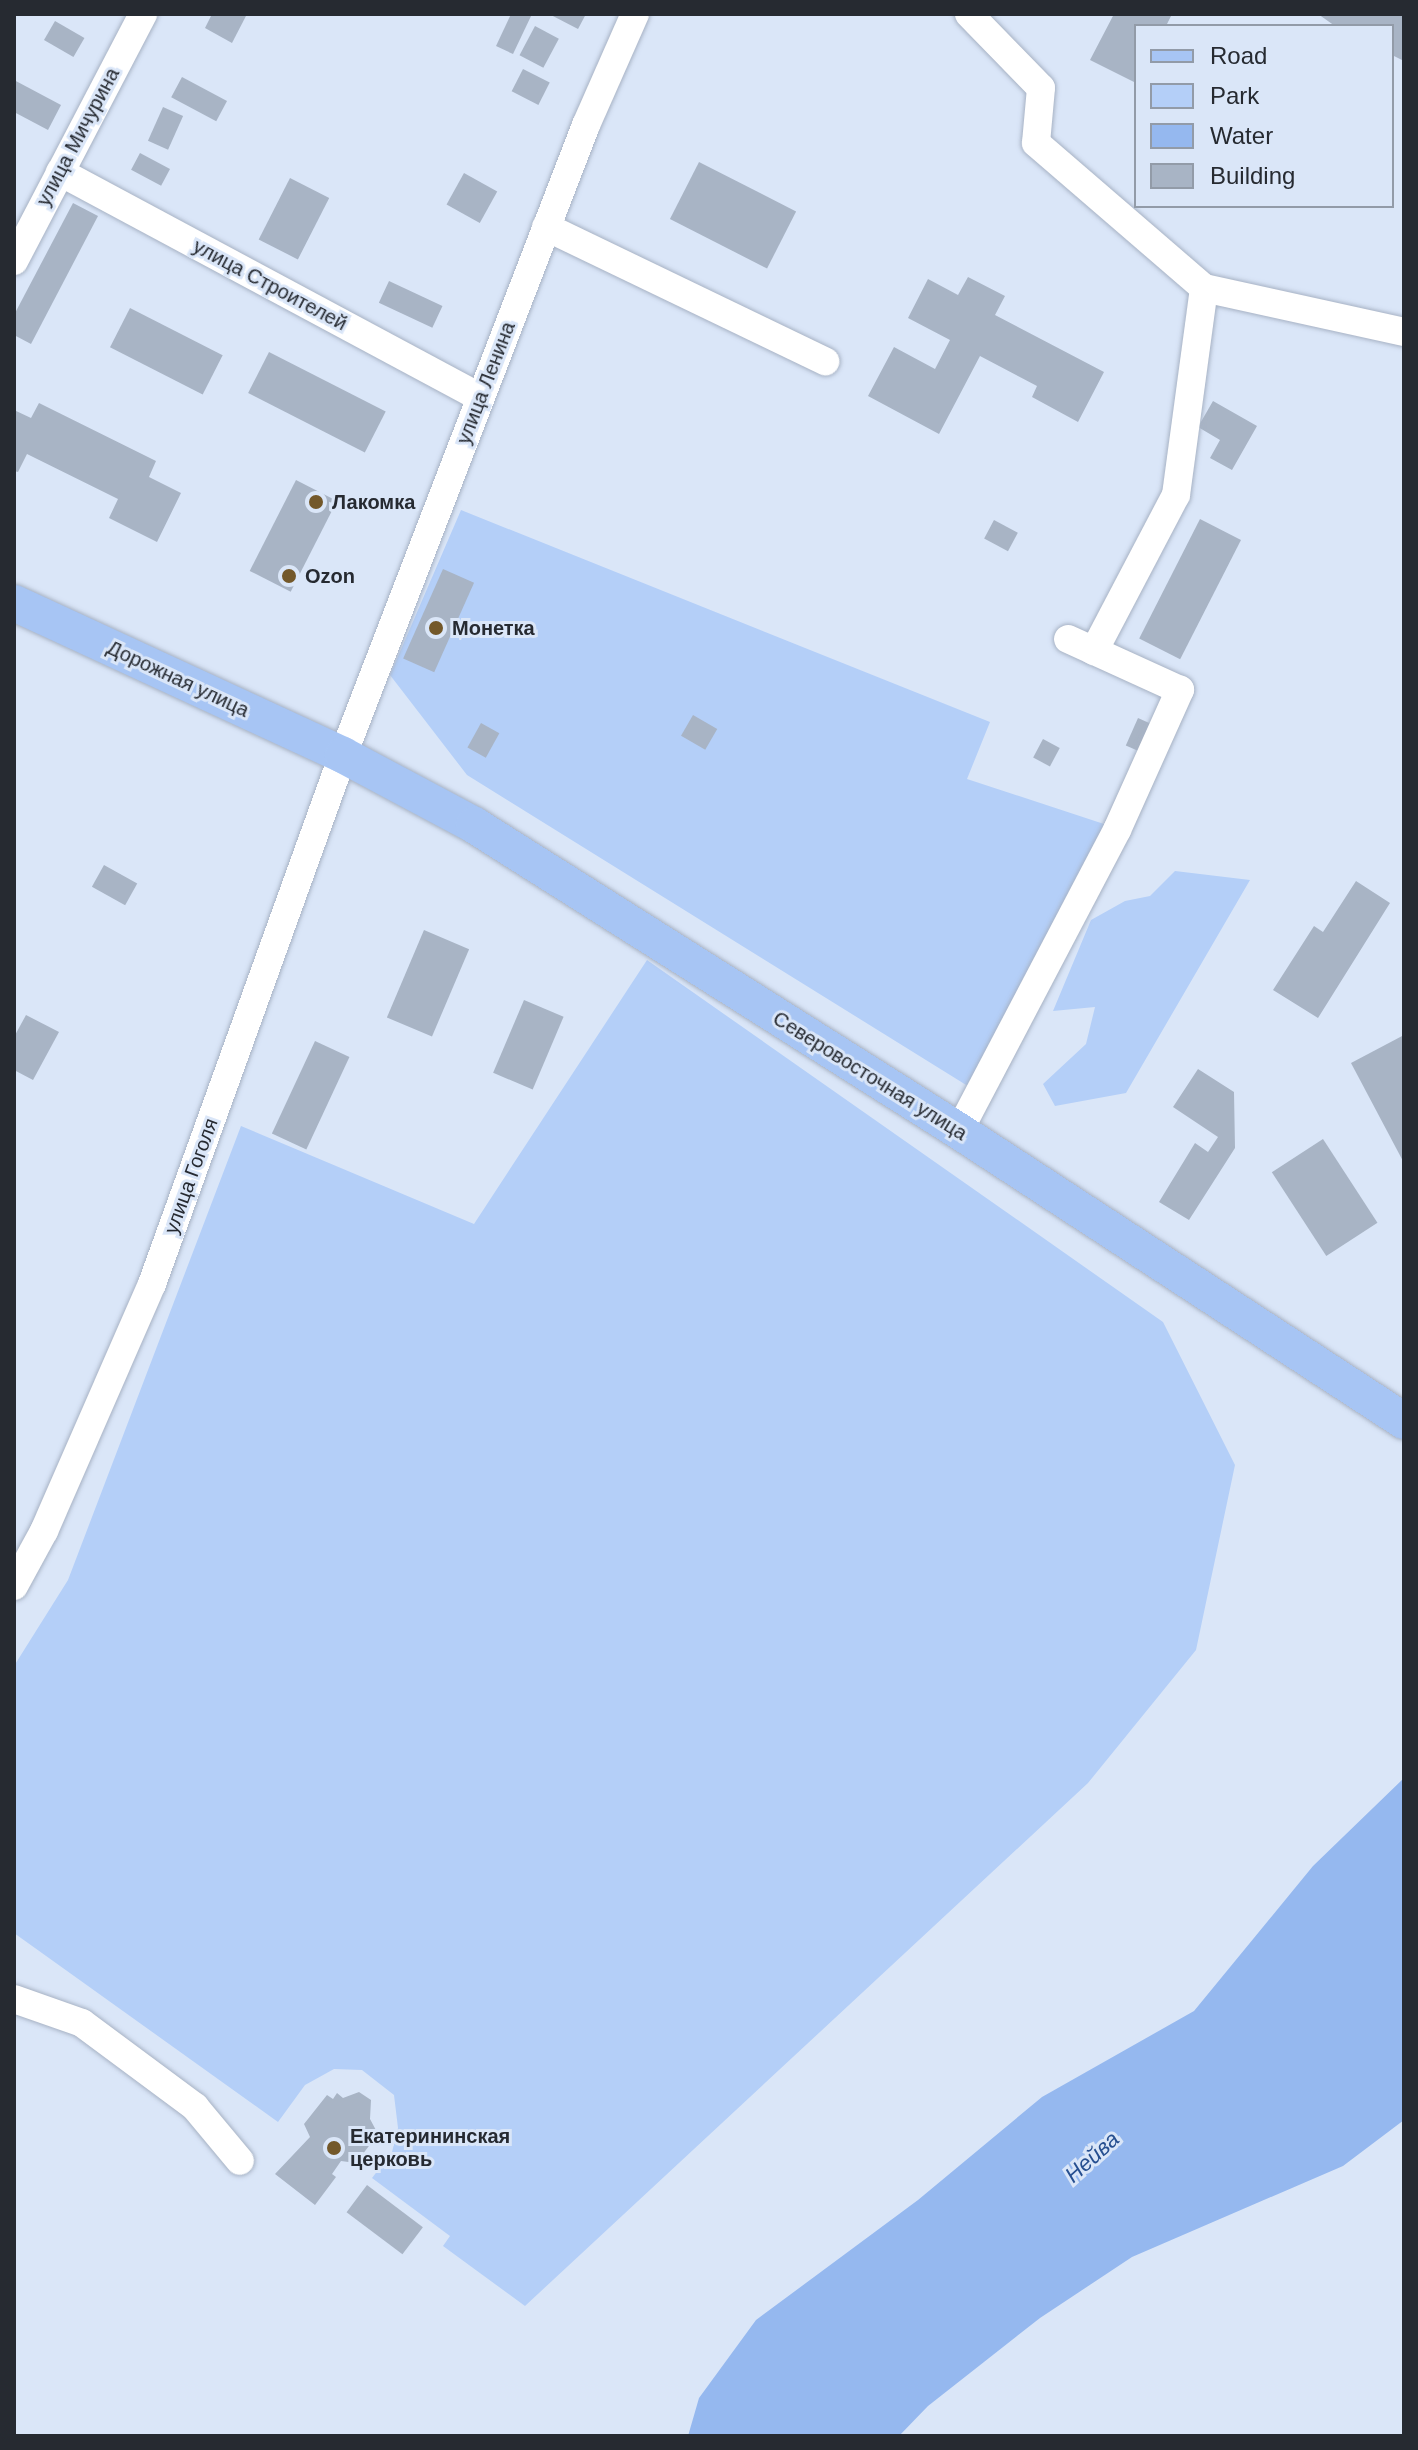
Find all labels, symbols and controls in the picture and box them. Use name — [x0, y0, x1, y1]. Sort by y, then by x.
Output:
legend — [1134, 24, 1394, 208]
text: Road — [1210, 42, 1267, 69]
street label: улица Мичурина — [31, 64, 125, 210]
text: Park — [1210, 82, 1259, 109]
text: Water — [1210, 122, 1273, 149]
text: Building — [1210, 162, 1295, 189]
street label: улица Строителей — [189, 234, 351, 336]
street label: улица Ленина — [452, 318, 520, 448]
place label: Лакомка — [332, 490, 415, 514]
marker: Лакомка — [307, 493, 325, 511]
place label: Ozon — [305, 564, 355, 588]
marker: Ozon — [280, 567, 298, 585]
place label: Монетка — [452, 616, 535, 640]
marker: Монетка — [427, 619, 445, 637]
street label: Дорожная улица — [103, 636, 253, 722]
street label: Северовосточная улица — [768, 1006, 972, 1146]
street label: улица Гоголя — [159, 1115, 223, 1237]
place label: Екатерининская церковь — [350, 2124, 510, 2171]
water label: Нейва — [1060, 2126, 1124, 2188]
marker: Екатерининская церковь — [325, 2139, 343, 2157]

